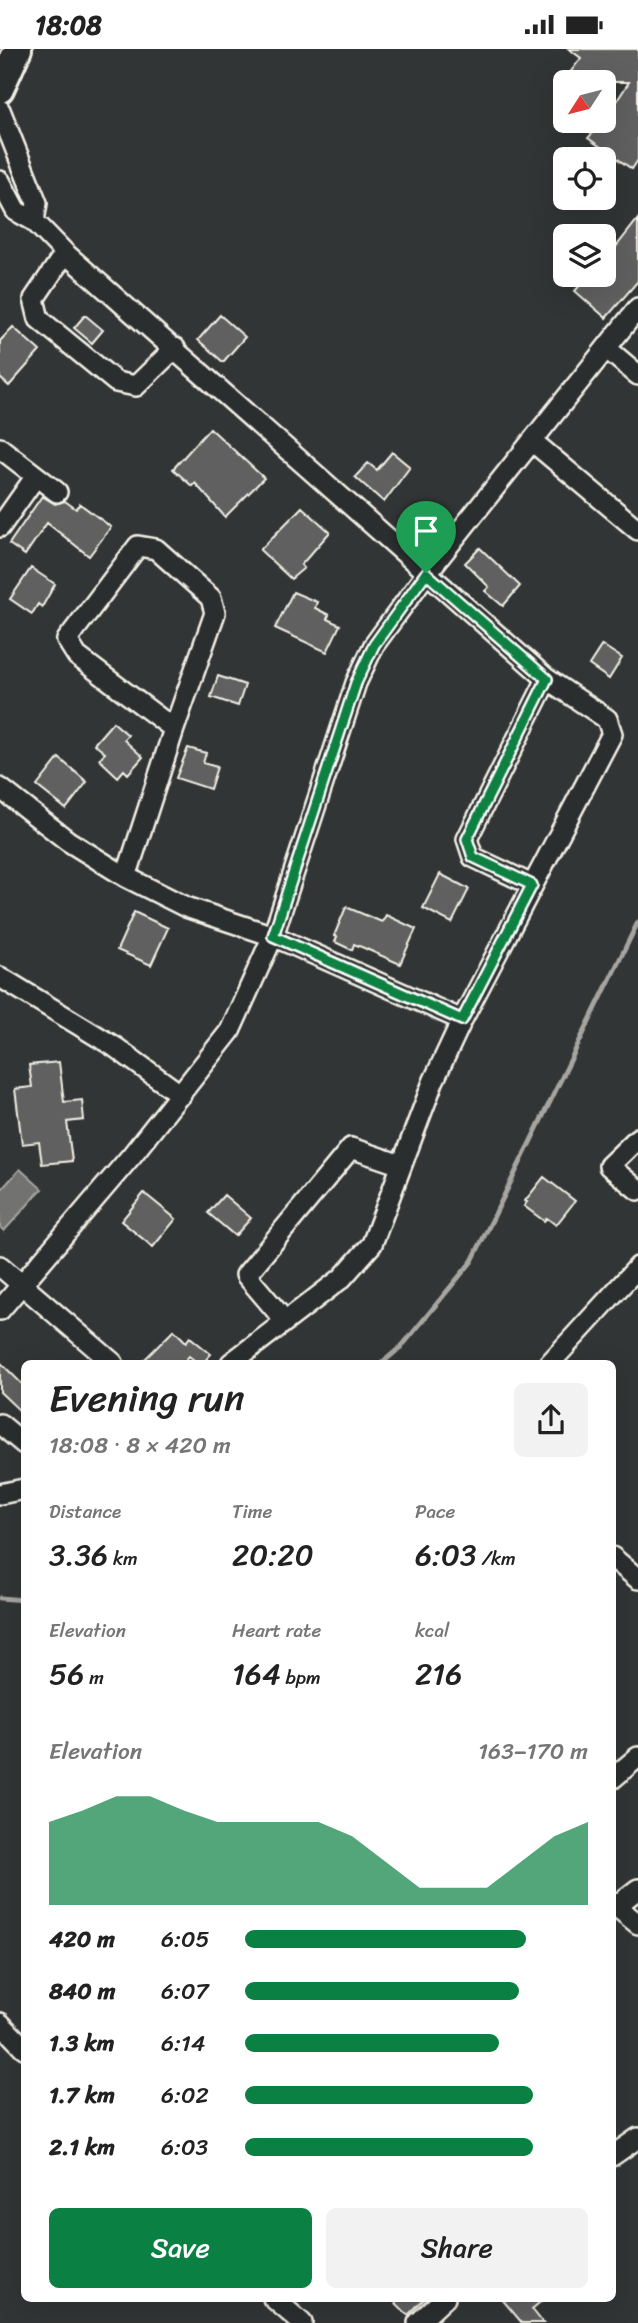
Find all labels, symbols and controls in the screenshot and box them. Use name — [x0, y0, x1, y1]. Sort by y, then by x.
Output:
text: 18:08 — [35, 2, 102, 48]
north arrow — [553, 70, 616, 133]
map controls — [553, 70, 616, 287]
button: locate — [553, 147, 616, 210]
button: layers — [553, 224, 616, 287]
pin — [396, 501, 456, 573]
icon: arrive — [407, 512, 445, 550]
text: Evening run — [49, 1365, 245, 1432]
button: share — [514, 1383, 588, 1457]
text: 18:08 · 8 × 420 m — [49, 1425, 231, 1466]
text: Distance — [49, 1495, 121, 1528]
text: Time — [232, 1495, 272, 1528]
text: Pace — [415, 1495, 455, 1528]
text: 3.36 — [49, 1528, 108, 1582]
text: 20:20 — [232, 1528, 314, 1582]
text: 6:03 — [415, 1528, 477, 1582]
text: km — [108, 1542, 138, 1575]
text: /km — [477, 1542, 516, 1575]
text: Elevation — [49, 1614, 126, 1647]
text: Heart rate — [232, 1614, 321, 1647]
text: kcal — [415, 1614, 450, 1647]
text: 56 — [49, 1647, 84, 1701]
text: 164 — [232, 1647, 281, 1701]
text: 216 — [415, 1647, 462, 1701]
text: m — [84, 1661, 104, 1694]
text: bpm — [281, 1661, 321, 1694]
text: Elevation — [49, 1731, 142, 1772]
text: 163–170 m — [478, 1731, 588, 1772]
text: 420 m — [49, 1919, 115, 1960]
text: 6:05 — [161, 1919, 210, 1960]
text: 840 m — [49, 1971, 115, 2012]
text: 6:07 — [161, 1971, 209, 2012]
text: 1.3 km — [49, 2023, 114, 2064]
text: 6:14 — [161, 2023, 205, 2064]
text: 1.7 km — [49, 2075, 115, 2116]
text: 6:02 — [161, 2075, 209, 2116]
text: 2.1 km — [49, 2127, 115, 2168]
text: 6:03 — [161, 2127, 208, 2168]
button: Save — [49, 2208, 312, 2288]
button: Share — [326, 2208, 588, 2288]

